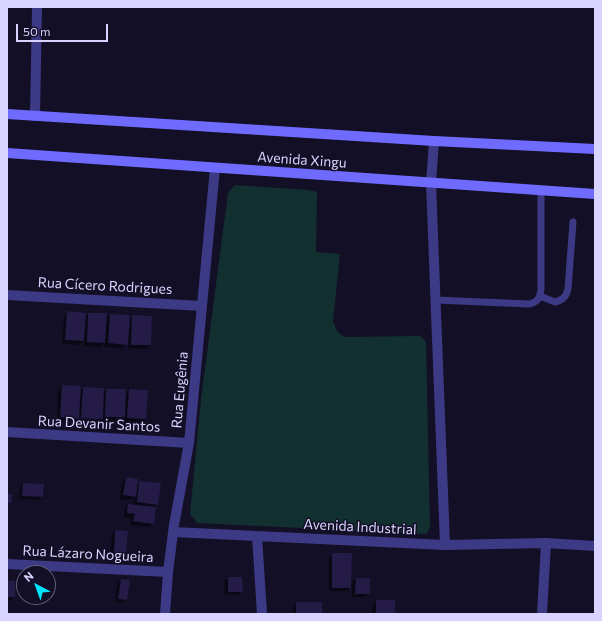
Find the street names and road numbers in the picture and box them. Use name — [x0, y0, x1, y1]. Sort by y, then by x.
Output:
street label: Avenida Xingu — [257, 148, 347, 172]
street label: Rua Cícero Rodrigues — [37, 274, 173, 298]
street label: Rua Eugênia — [168, 351, 192, 429]
street label: Rua Devanir Santos — [37, 412, 161, 436]
street label: Avenida Industrial — [303, 516, 417, 538]
street label: Rua Lázaro Nogueira — [22, 542, 154, 566]

